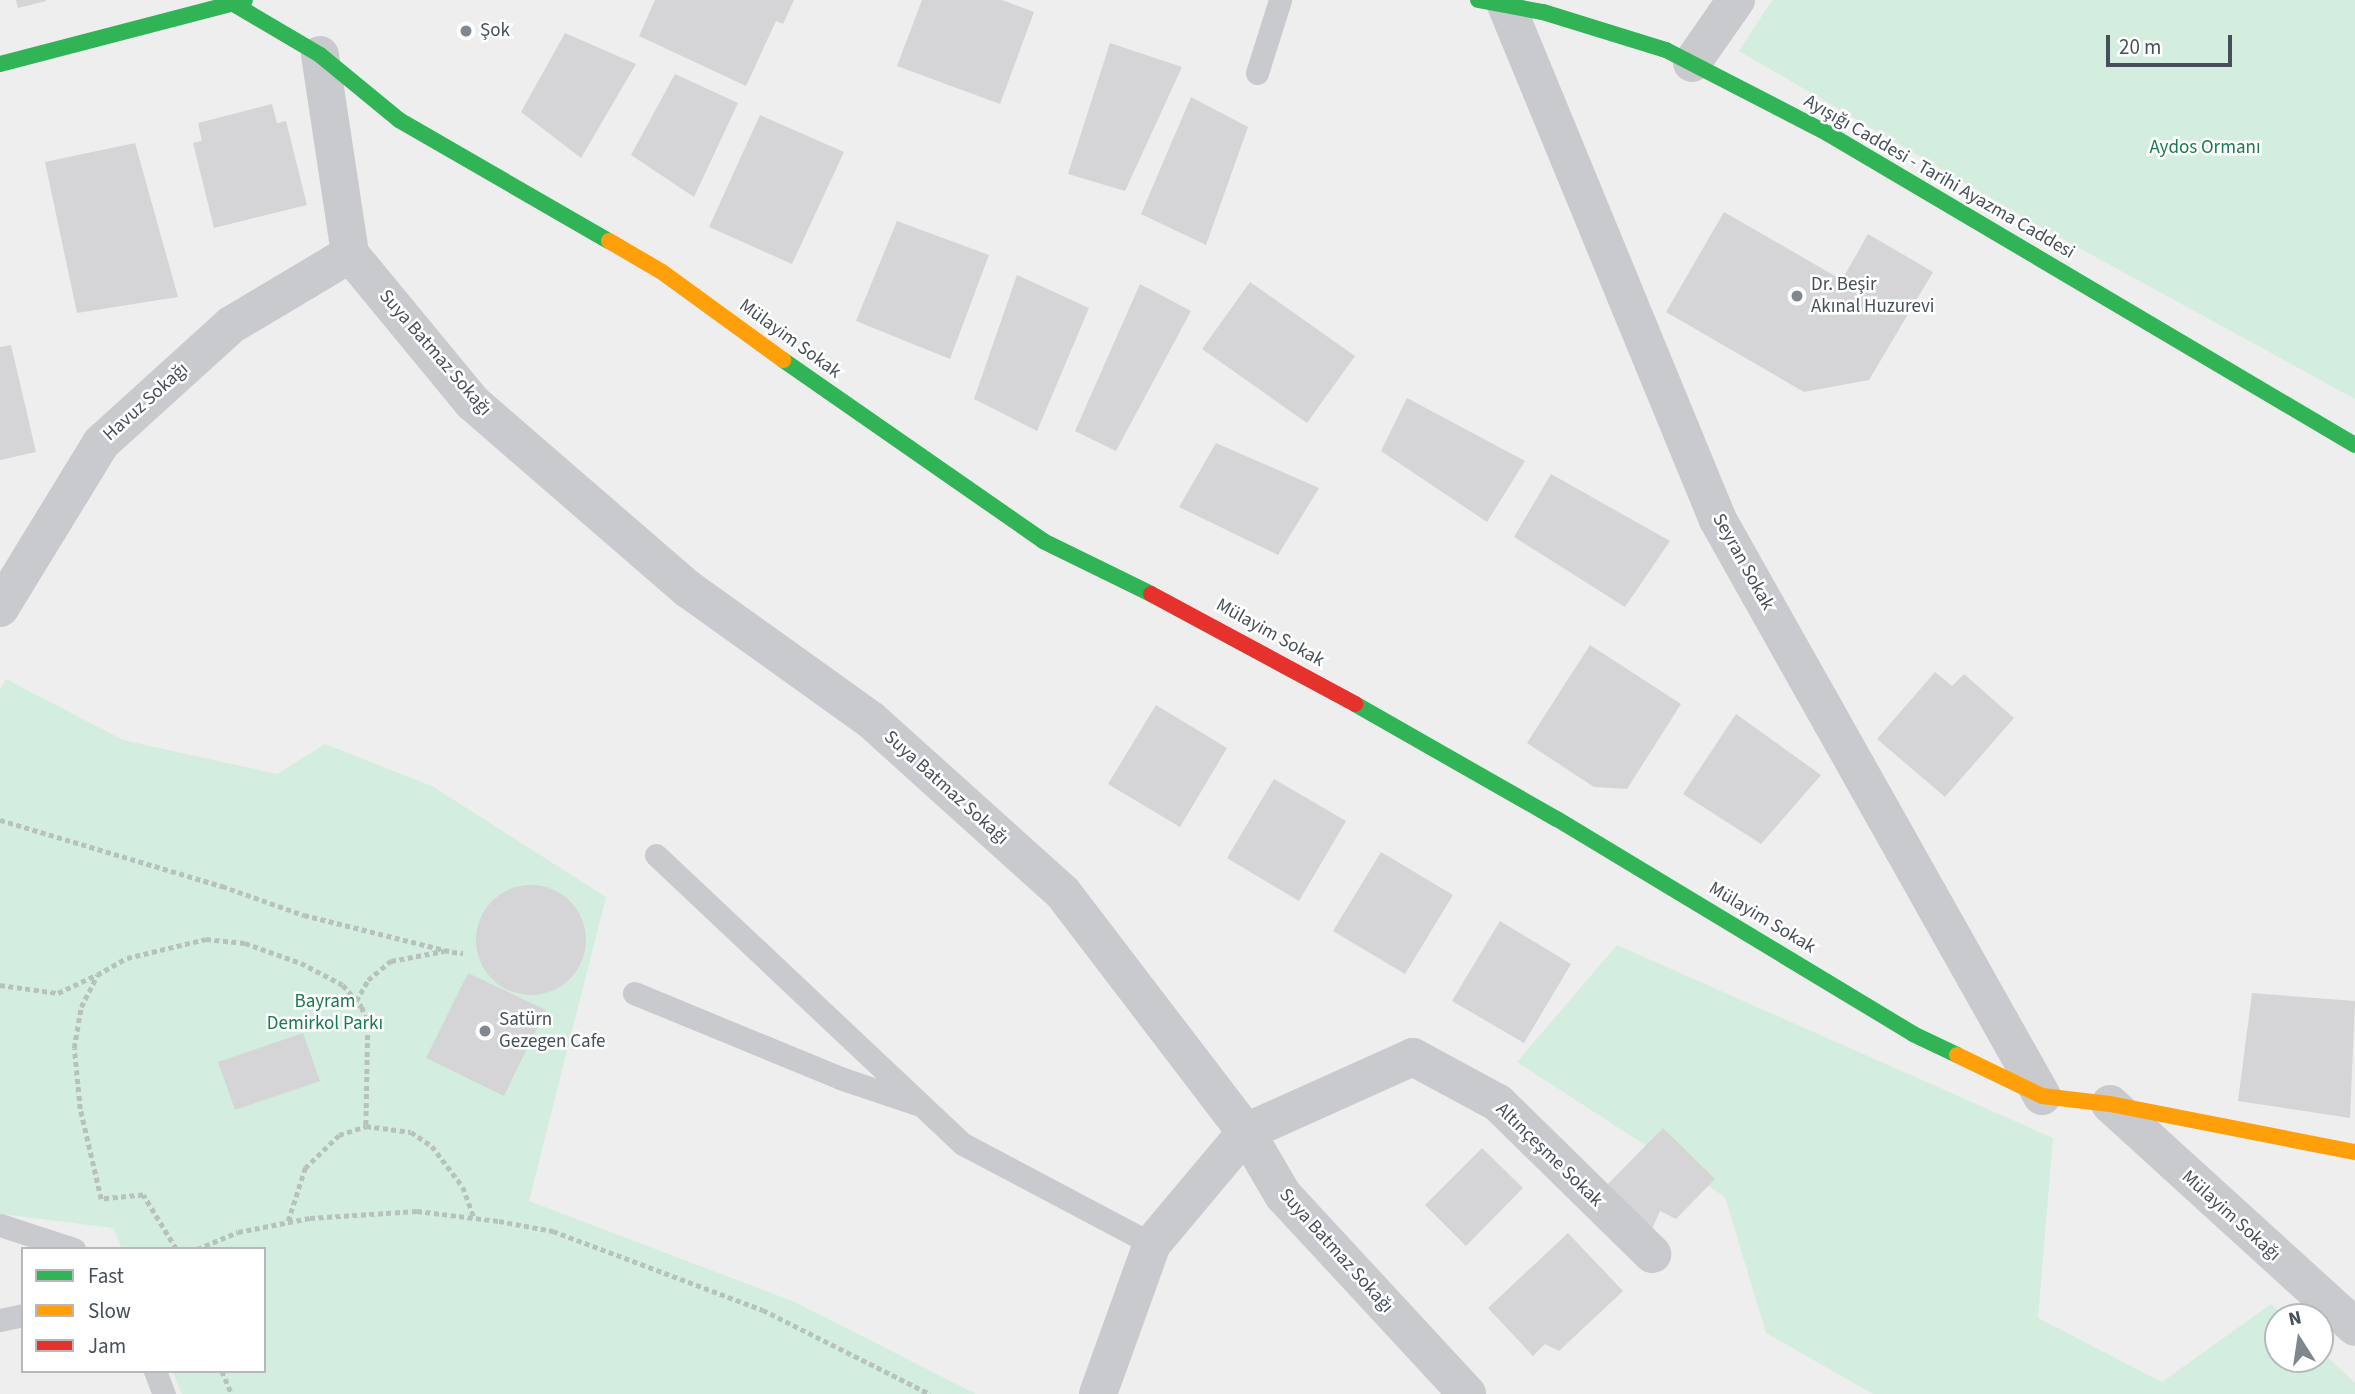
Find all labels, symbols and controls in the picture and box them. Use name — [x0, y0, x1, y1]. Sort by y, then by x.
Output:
place label: Şok — [480, 20, 510, 42]
scale bar — [2110, 21, 2236, 65]
marker: Şok — [458, 23, 474, 39]
text: 20 m — [2119, 32, 2161, 62]
street label: Ayışığı Caddesi - Tarihi Ayazma Caddesi — [1799, 90, 2079, 264]
park label: Aydos Ormanı — [2149, 137, 2261, 159]
place label: Dr. Beşir Akınal Huzurevi — [1811, 274, 1934, 318]
street label: Suya Batmaz Sokağı — [374, 285, 496, 421]
marker: Dr. Beşir Akınal Huzurevi — [1789, 288, 1805, 304]
street label: Mülayim Sokak — [735, 294, 845, 384]
street label: Havuz Sokağı — [99, 358, 193, 446]
street label: Seyran Sokak — [1707, 510, 1779, 614]
street label: Mülayim Sokak — [1212, 594, 1328, 672]
street label: Suya Batmaz Sokağı — [879, 726, 1013, 850]
street label: Mülayim Sokak — [1705, 877, 1819, 959]
park label: Bayram Demirkol Parkı — [267, 991, 383, 1035]
place label: Satürn Gezegen Cafe — [499, 1009, 605, 1053]
marker: Satürn Gezegen Cafe — [477, 1023, 493, 1039]
street label: Altınçeşme Sokak — [1491, 1098, 1607, 1212]
street label: Mülayim Sokağı — [2177, 1166, 2285, 1266]
street label: Suya Batmaz Sokağı — [1274, 1184, 1398, 1318]
legend — [21, 1247, 266, 1373]
text: Fast — [88, 1261, 124, 1291]
text: Slow — [88, 1296, 131, 1326]
north arrow — [2264, 1303, 2334, 1373]
text: N — [2286, 1304, 2304, 1333]
text: Jam — [88, 1331, 126, 1361]

